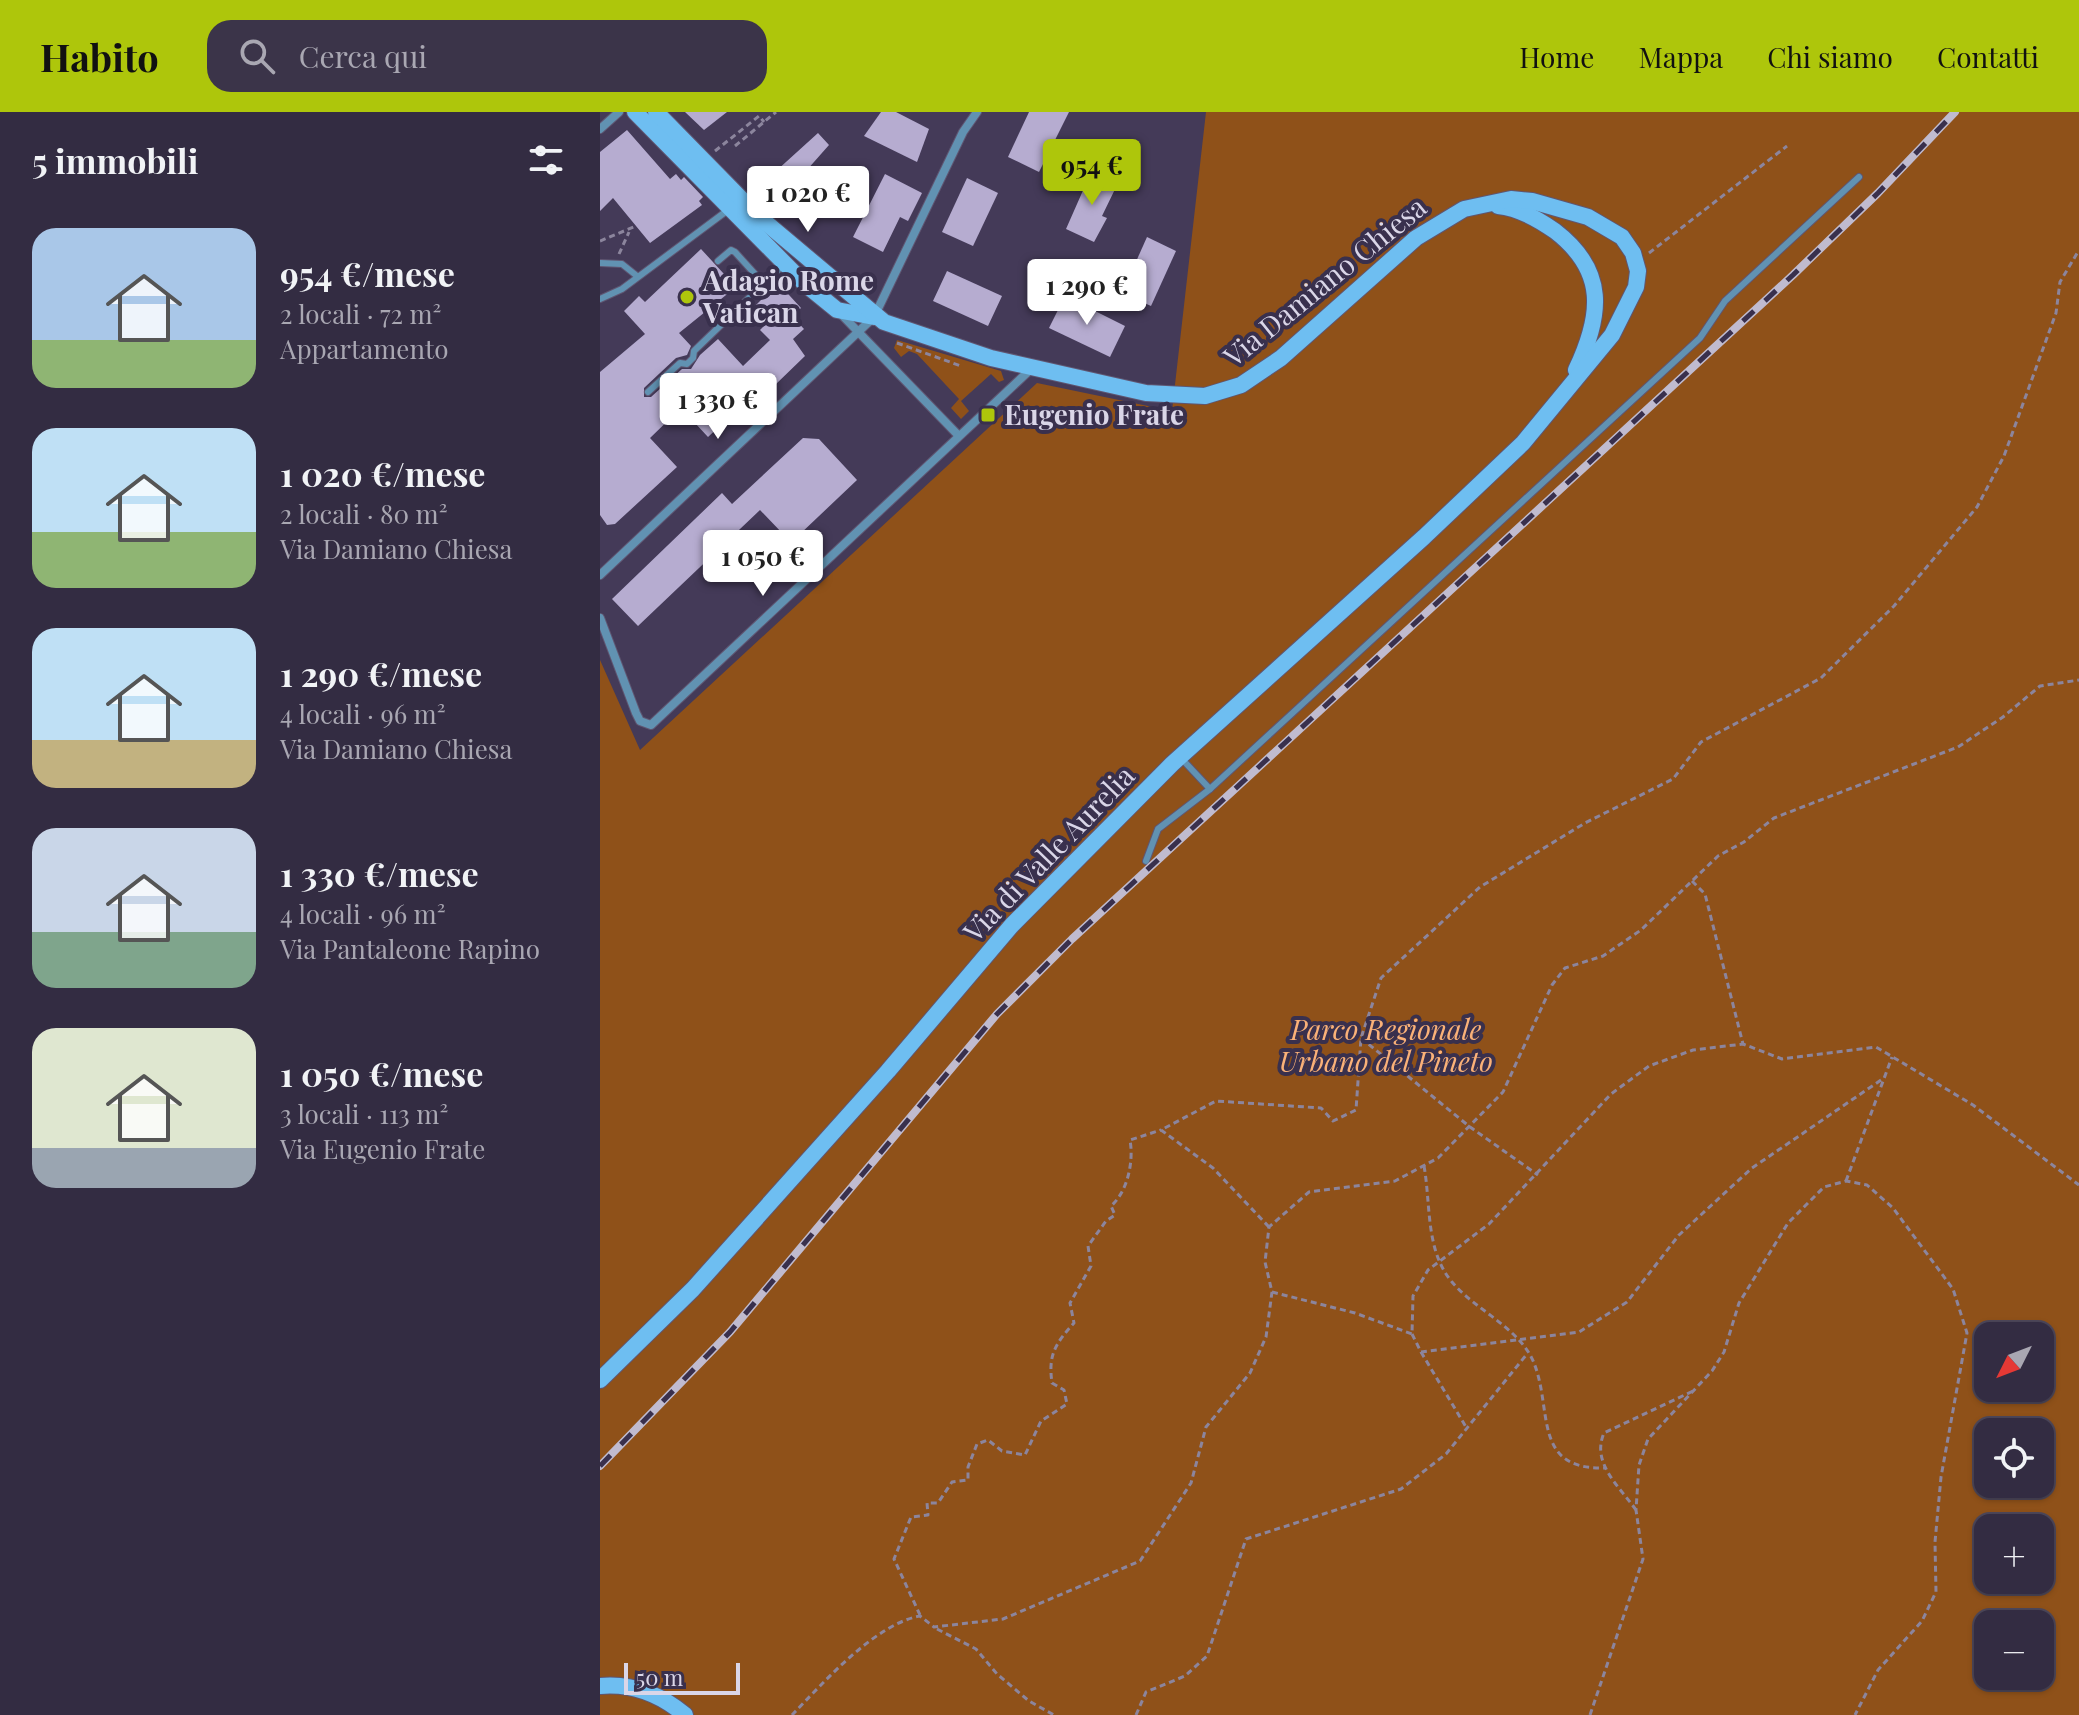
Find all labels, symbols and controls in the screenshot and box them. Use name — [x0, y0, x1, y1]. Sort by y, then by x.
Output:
search box — [207, 20, 767, 92]
text: Habito — [40, 31, 159, 82]
icon: search — [235, 34, 279, 78]
text: Cerca qui — [299, 36, 427, 76]
text: Home — [1519, 38, 1594, 75]
text: Mappa — [1638, 38, 1723, 75]
text: Chi siamo — [1767, 38, 1893, 75]
text: Contatti — [1937, 38, 2039, 75]
text: 5 immobili — [32, 137, 198, 183]
icon: filters — [524, 138, 568, 182]
pin: 954 € — [1036, 139, 1148, 207]
text: 954 € — [1061, 147, 1123, 182]
pin: 1 020 € — [734, 166, 882, 234]
text: 1 020 € — [765, 174, 851, 209]
street label: Via Damiano Chiesa — [1214, 188, 1433, 375]
text: 954 €/mese — [280, 250, 455, 296]
pin: 1 290 € — [1013, 259, 1161, 327]
icon: home — [96, 260, 192, 356]
place label: Adagio Rome Vatican — [702, 261, 874, 330]
text: 1 290 € — [1045, 267, 1129, 302]
marker: Adagio Rome Vatican — [678, 288, 696, 306]
text: 2 locali · 72 m² — [280, 296, 441, 331]
text: Appartamento — [280, 331, 448, 366]
pin: 1 330 € — [644, 373, 792, 441]
text: 1 330 € — [678, 381, 758, 416]
place label: Eugenio Frate — [1004, 395, 1184, 432]
marker: Eugenio Frate — [979, 406, 997, 424]
text: 1 020 €/mese — [280, 450, 486, 496]
icon: home — [96, 460, 192, 556]
text: 2 locali · 80 m² — [280, 496, 448, 531]
pin: 1 050 € — [689, 530, 837, 598]
text: Via Damiano Chiesa — [280, 531, 512, 566]
text: 1 050 € — [721, 538, 805, 573]
text: 1 290 €/mese — [280, 650, 482, 696]
icon: home — [96, 660, 192, 756]
text: 4 locali · 96 m² — [280, 696, 445, 731]
text: Via Damiano Chiesa — [280, 731, 512, 766]
street label: Via di Valle Aurelia — [954, 757, 1142, 950]
text: 1 330 €/mese — [280, 850, 479, 896]
icon: home — [96, 860, 192, 956]
text: 4 locali · 96 m² — [280, 896, 445, 931]
text: Via Pantaleone Rapino — [280, 931, 540, 966]
park label: Parco Regionale Urbano del Pineto — [1279, 1010, 1493, 1079]
text: 1 050 €/mese — [280, 1050, 483, 1096]
icon: home — [96, 1060, 192, 1156]
text: 3 locali · 113 m² — [280, 1096, 448, 1131]
text: Via Eugenio Frate — [280, 1131, 485, 1166]
north arrow — [1974, 1322, 2054, 1402]
map controls — [1974, 1322, 2054, 1690]
button: locate — [1974, 1418, 2054, 1498]
button: + — [1974, 1514, 2054, 1594]
button: − — [1974, 1610, 2054, 1690]
scale bar — [624, 1659, 740, 1695]
text: 50 m — [636, 1662, 683, 1692]

